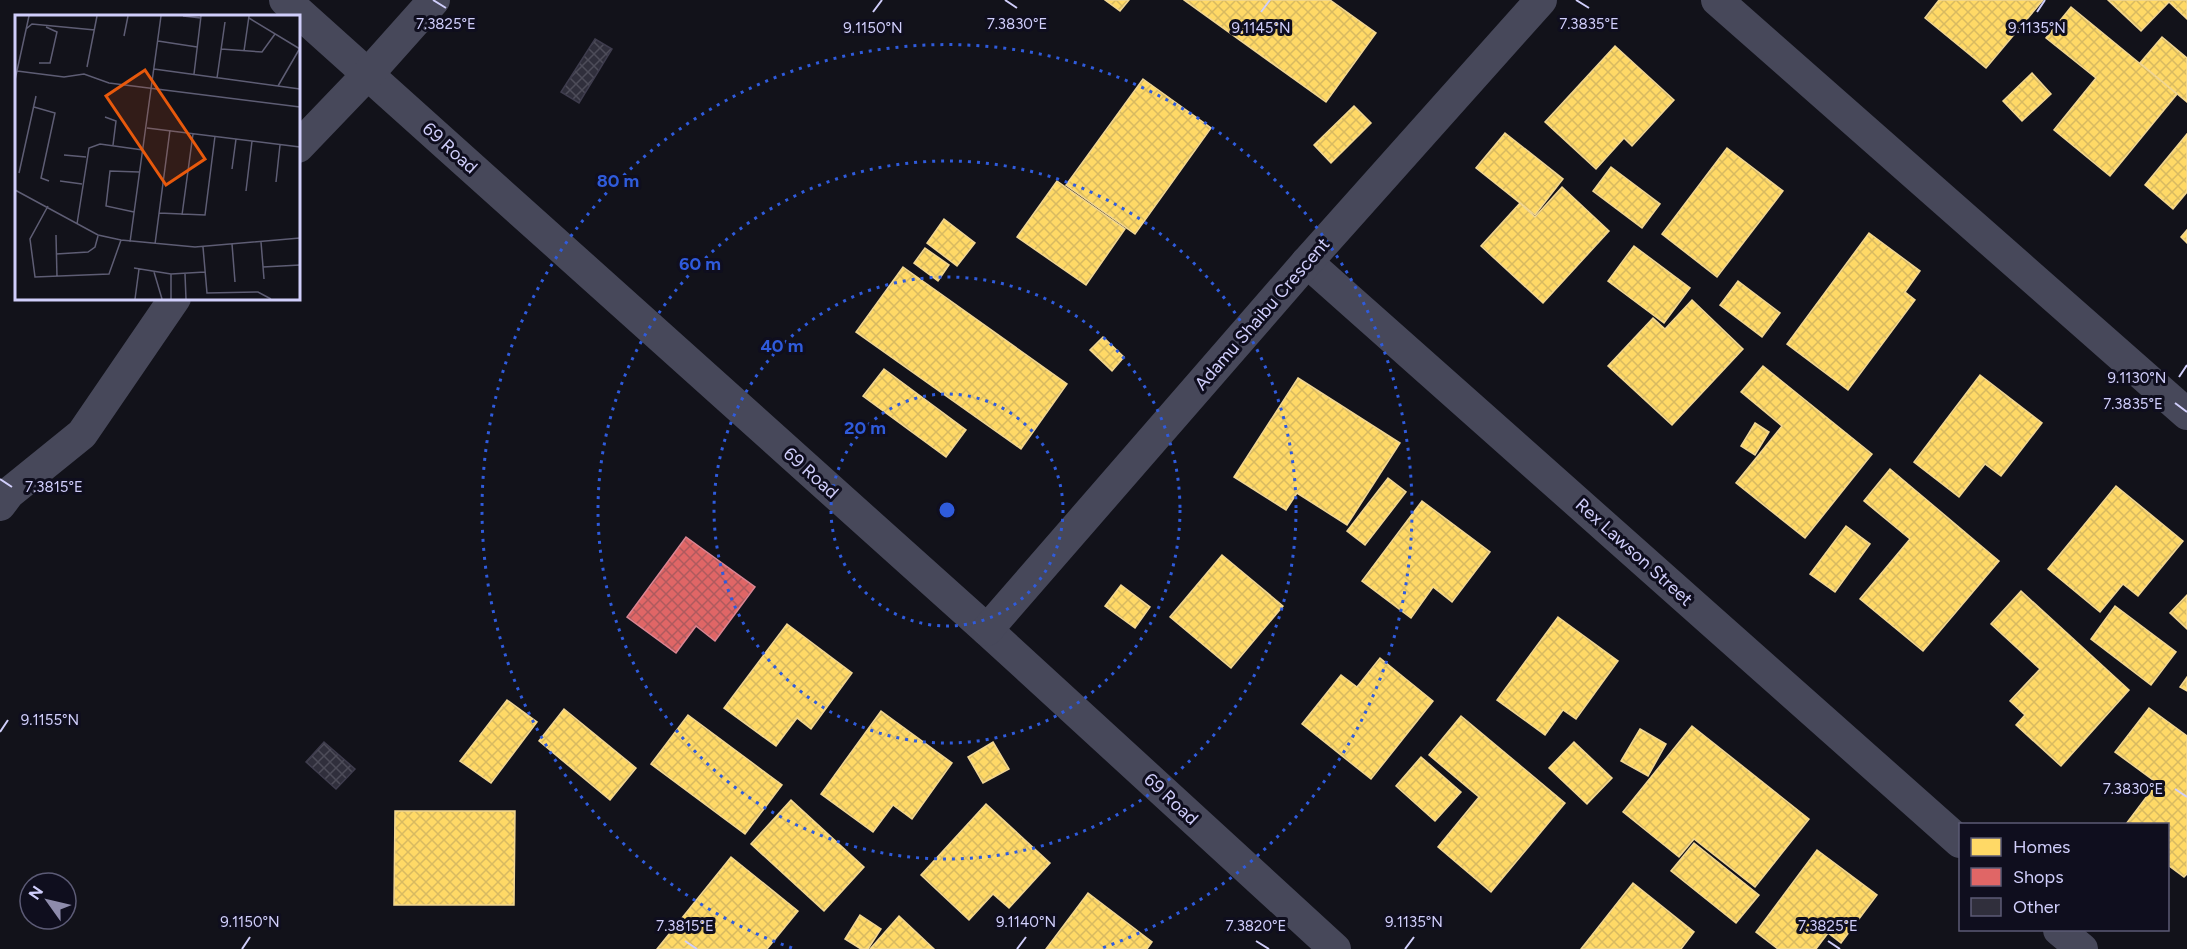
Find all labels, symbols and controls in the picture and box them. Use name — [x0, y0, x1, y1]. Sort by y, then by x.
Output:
inset map — [15, 15, 300, 300]
text: 7.3825°E — [416, 15, 476, 33]
text: 7.3830°E — [987, 15, 1047, 33]
text: 7.3835°E — [1559, 15, 1619, 33]
text: 9.1150°N — [843, 19, 903, 37]
text: 9.1145°N — [1231, 19, 1291, 37]
text: 9.1135°N — [2008, 19, 2066, 37]
street label: 69 Road — [418, 118, 482, 178]
text: 80 m — [597, 170, 639, 192]
street label: Adamu Shaibu Crescent — [1190, 233, 1334, 395]
text: 60 m — [679, 253, 721, 275]
text: 40 m — [760, 335, 804, 357]
text: 9.1130°N — [2108, 369, 2166, 387]
text: 7.3835°E — [2103, 395, 2163, 413]
text: 20 m — [844, 417, 886, 439]
street label: 69 Road — [779, 443, 843, 503]
text: 7.3815°E — [25, 478, 83, 496]
street label: Rex Lawson Street — [1571, 494, 1697, 611]
centre of rings — [937, 500, 957, 520]
text: 9.1155°N — [21, 711, 79, 729]
street label: 69 Road — [1139, 768, 1203, 830]
text: 7.3830°E — [2103, 780, 2163, 798]
legend — [1959, 823, 2169, 931]
text: Homes — [2013, 836, 2071, 858]
text: Shops — [2013, 866, 2064, 888]
north arrow — [18, 871, 78, 931]
text: N — [25, 882, 47, 903]
text: Other — [2013, 896, 2060, 918]
text: 9.1150°N — [220, 913, 280, 931]
text: 9.1140°N — [996, 913, 1056, 931]
text: 9.1135°N — [1385, 913, 1443, 931]
text: 7.3815°E — [656, 917, 714, 935]
text: 7.3820°E — [1226, 917, 1286, 935]
text: 7.3825°E — [1798, 917, 1858, 935]

